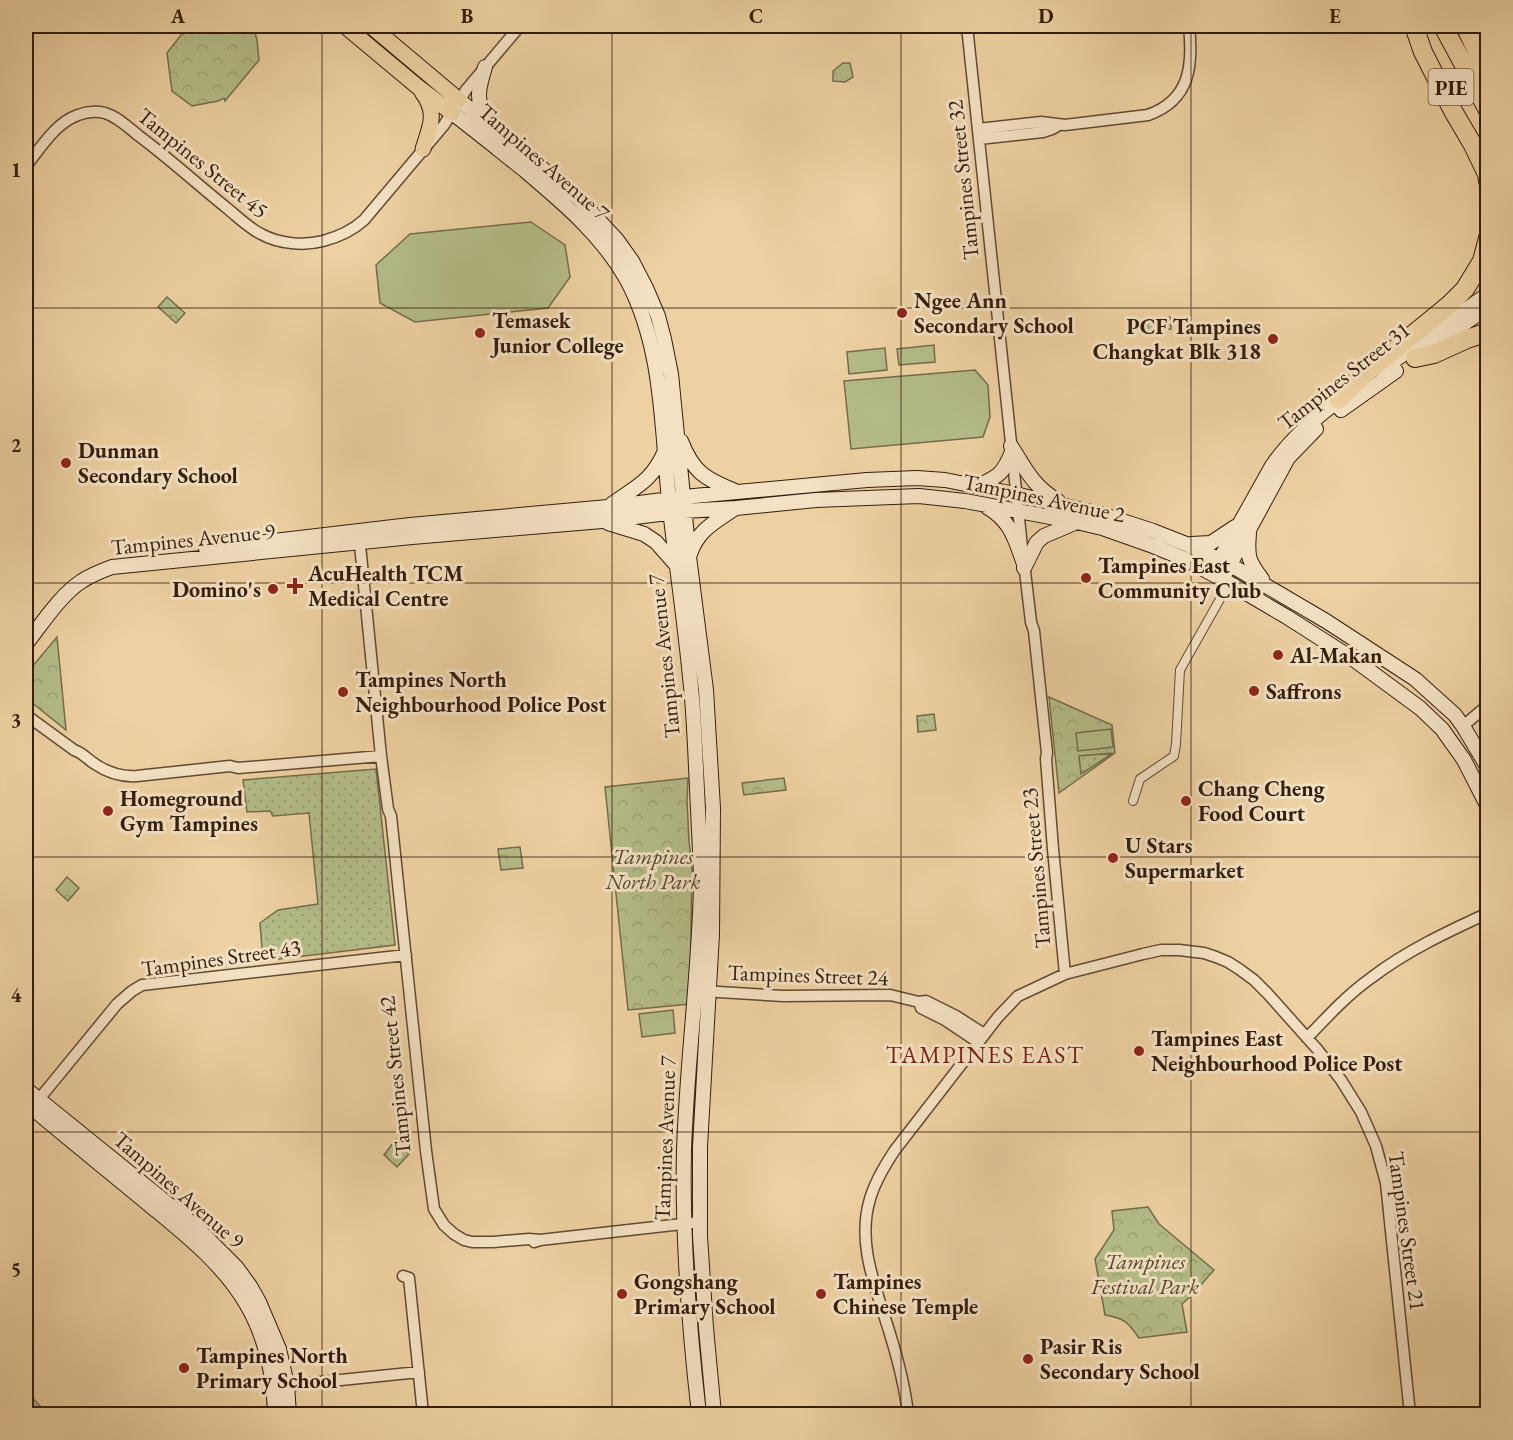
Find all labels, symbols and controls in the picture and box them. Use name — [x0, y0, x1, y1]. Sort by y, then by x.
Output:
text: A — [170, 3, 186, 29]
text: B — [461, 3, 473, 29]
text: C — [749, 3, 763, 29]
text: D — [1038, 3, 1054, 29]
text: E — [1329, 3, 1341, 29]
road number: PIE — [1428, 69, 1474, 105]
street label: Tampines Avenue 7 — [472, 97, 616, 227]
street label: Tampines Street 32 — [940, 98, 986, 261]
street label: Tampines Street 45 — [131, 101, 275, 225]
text: 1 — [11, 157, 21, 183]
place label: Ngee Ann Secondary School — [914, 286, 1074, 340]
place label: Temasek Junior College — [490, 306, 624, 360]
marker: Ngee Ann Secondary School — [895, 306, 909, 320]
place label: PCF Tampines Changkat Blk 318 — [1093, 312, 1261, 366]
street label: Tampines Street 31 — [1272, 315, 1416, 437]
marker: Temasek Junior College — [473, 326, 487, 340]
marker: PCF Tampines Changkat Blk 318 — [1266, 332, 1280, 346]
text: 2 — [11, 432, 22, 458]
place label: Dunman Secondary School — [78, 436, 238, 490]
marker: Dunman Secondary School — [59, 456, 73, 470]
street label: Tampines Avenue 2 — [960, 467, 1128, 529]
street label: Tampines Avenue 9 — [109, 516, 277, 562]
place label: Tampines East Community Club — [1098, 551, 1261, 605]
place label: AcuHealth TCM Medical Centre — [307, 559, 463, 613]
marker: Tampines East Community Club — [1079, 571, 1093, 585]
street label: Tampines Avenue 7 — [641, 572, 687, 740]
place label: Domino's — [172, 575, 261, 604]
marker: AcuHealth TCM Medical Centre — [286, 577, 304, 595]
marker: Domino's — [266, 582, 280, 596]
place label: Al-Makan — [1289, 641, 1383, 670]
marker: Al-Makan — [1271, 648, 1285, 662]
place label: Tampines North Neighbourhood Police Post — [355, 665, 607, 719]
place label: Saffrons — [1266, 677, 1341, 706]
marker: Saffrons — [1247, 684, 1261, 698]
marker: Tampines North Neighbourhood Police Post — [336, 685, 350, 699]
text: 3 — [11, 707, 21, 733]
place label: Chang Cheng Food Court — [1198, 774, 1326, 828]
place label: Homeground Gym Tampines — [120, 784, 258, 838]
street label: Tampines Street 23 — [1015, 787, 1057, 949]
marker: Chang Cheng Food Court — [1179, 794, 1193, 808]
marker: Homeground Gym Tampines — [101, 804, 115, 818]
place label: U Stars Supermarket — [1125, 831, 1245, 885]
park label: Tampines North Park — [605, 842, 700, 896]
marker: U Stars Supermarket — [1106, 851, 1120, 865]
street label: Tampines Street 43 — [139, 932, 303, 984]
street label: Tampines Street 24 — [727, 958, 889, 992]
text: 4 — [11, 982, 22, 1008]
street label: Tampines Street 42 — [372, 994, 418, 1157]
place label: Tampines East Neighbourhood Police Post — [1151, 1024, 1403, 1078]
district label: TAMPINES EAST — [885, 1039, 1085, 1070]
marker: Tampines East Neighbourhood Police Post — [1132, 1044, 1146, 1058]
street label: Tampines Avenue 7 — [648, 1055, 682, 1221]
street label: Tampines Avenue 9 — [107, 1125, 251, 1255]
street label: Tampines Street 21 — [1381, 1149, 1433, 1313]
park label: Tampines Festival Park — [1090, 1247, 1199, 1301]
text: 5 — [11, 1256, 21, 1282]
place label: Gongshang Primary School — [634, 1267, 776, 1321]
place label: Tampines Chinese Temple — [833, 1267, 978, 1321]
marker: Gongshang Primary School — [615, 1287, 629, 1301]
marker: Tampines Chinese Temple — [814, 1287, 828, 1301]
place label: Pasir Ris Secondary School — [1040, 1332, 1200, 1386]
place label: Tampines North Primary School — [196, 1341, 348, 1395]
marker: Pasir Ris Secondary School — [1021, 1352, 1035, 1366]
marker: Tampines North Primary School — [177, 1361, 191, 1375]

